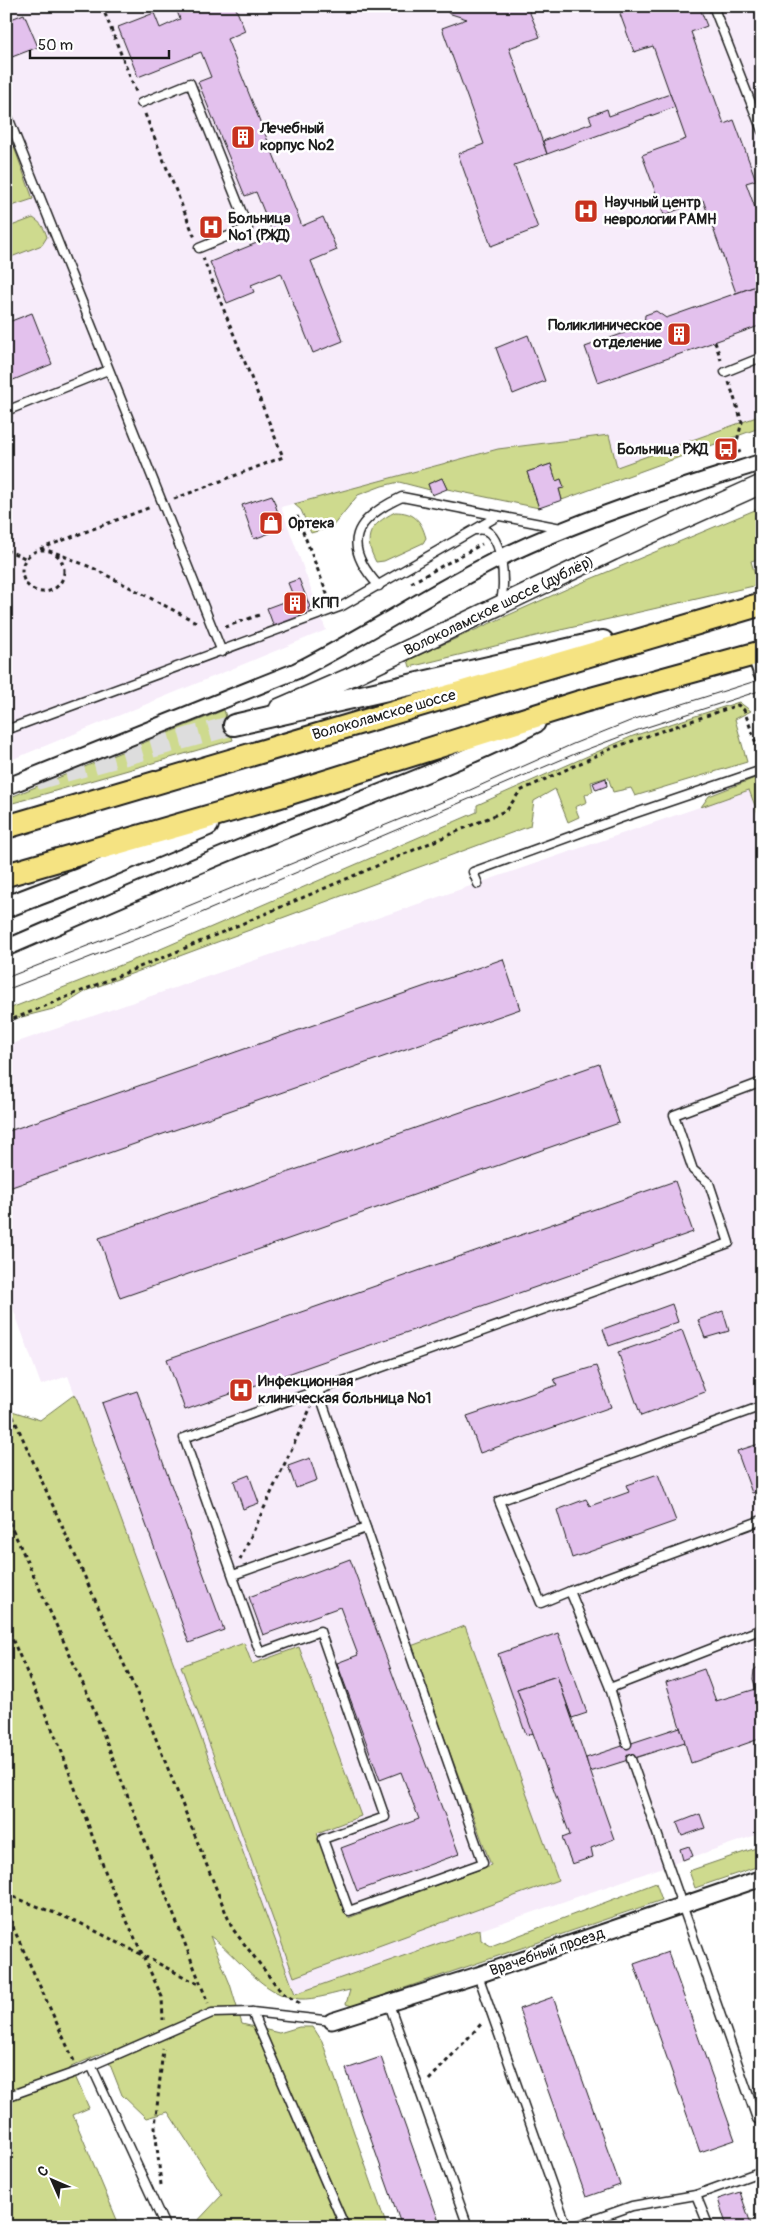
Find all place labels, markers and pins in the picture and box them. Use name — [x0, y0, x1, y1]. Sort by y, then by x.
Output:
place label: Лечебный корпус №2 — [259, 119, 334, 155]
building icon: Лечебный корпус №2 — [230, 124, 256, 150]
place label: Научный центр неврологии РАМН — [604, 193, 717, 229]
hospital icon: Научный центр неврологии РАМН — [573, 198, 599, 224]
place label: Больница №1 (РЖД) — [228, 209, 291, 245]
hospital icon: Больница №1 (РЖД) — [198, 214, 224, 240]
place label: Поликлиническое отделение — [548, 316, 663, 352]
building icon: Поликлиническое отделение — [666, 321, 692, 347]
bus stop icon: Больница РЖД — [713, 436, 739, 462]
place label: Больница РЖД — [617, 440, 709, 459]
shop icon: Ортека — [258, 510, 284, 536]
place label: Ортека — [288, 514, 334, 533]
building icon: КПП — [282, 590, 308, 616]
place label: КПП — [312, 594, 339, 613]
place label: Инфекционная клиническая больница №1 — [258, 1372, 431, 1408]
hospital icon: Инфекционная клиническая больница №1 — [228, 1377, 254, 1403]

